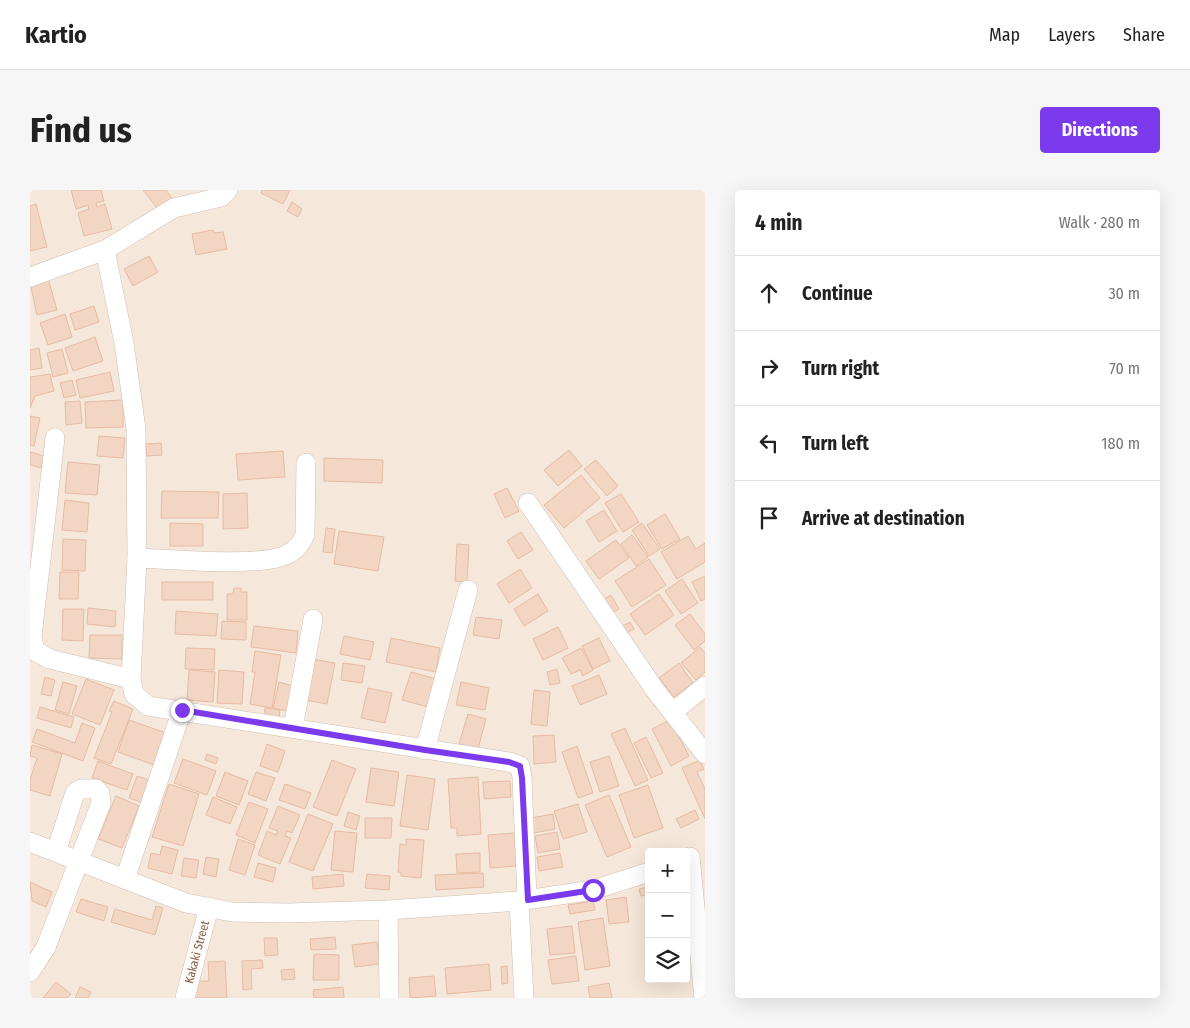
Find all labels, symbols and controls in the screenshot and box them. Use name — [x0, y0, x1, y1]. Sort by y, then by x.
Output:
text: Kartio — [25, 21, 87, 49]
text: Map — [989, 24, 1020, 46]
text: Layers — [1048, 24, 1095, 46]
text: Share — [1123, 24, 1165, 46]
button: Directions — [1040, 107, 1160, 153]
text: Find us — [30, 109, 132, 151]
text: 4 min — [755, 210, 803, 236]
text: Walk · 280 m — [1059, 213, 1140, 232]
icon: ahead — [755, 279, 783, 307]
text: Continue — [802, 282, 873, 305]
text: 30 m — [1108, 284, 1140, 303]
icon: right — [755, 354, 783, 382]
text: Turn right — [802, 357, 879, 380]
text: 70 m — [1109, 359, 1140, 378]
icon: left — [755, 429, 783, 457]
text: Turn left — [802, 432, 869, 455]
text: 180 m — [1101, 434, 1140, 453]
icon: arrive — [755, 504, 783, 532]
text: Arrive at destination — [802, 507, 965, 530]
route end — [171, 699, 194, 722]
map controls — [645, 848, 690, 983]
button: + — [645, 848, 690, 893]
route start — [582, 879, 605, 902]
button: − — [645, 893, 690, 938]
street label: Kakaki Street — [182, 919, 212, 985]
button: layers — [645, 938, 690, 983]

